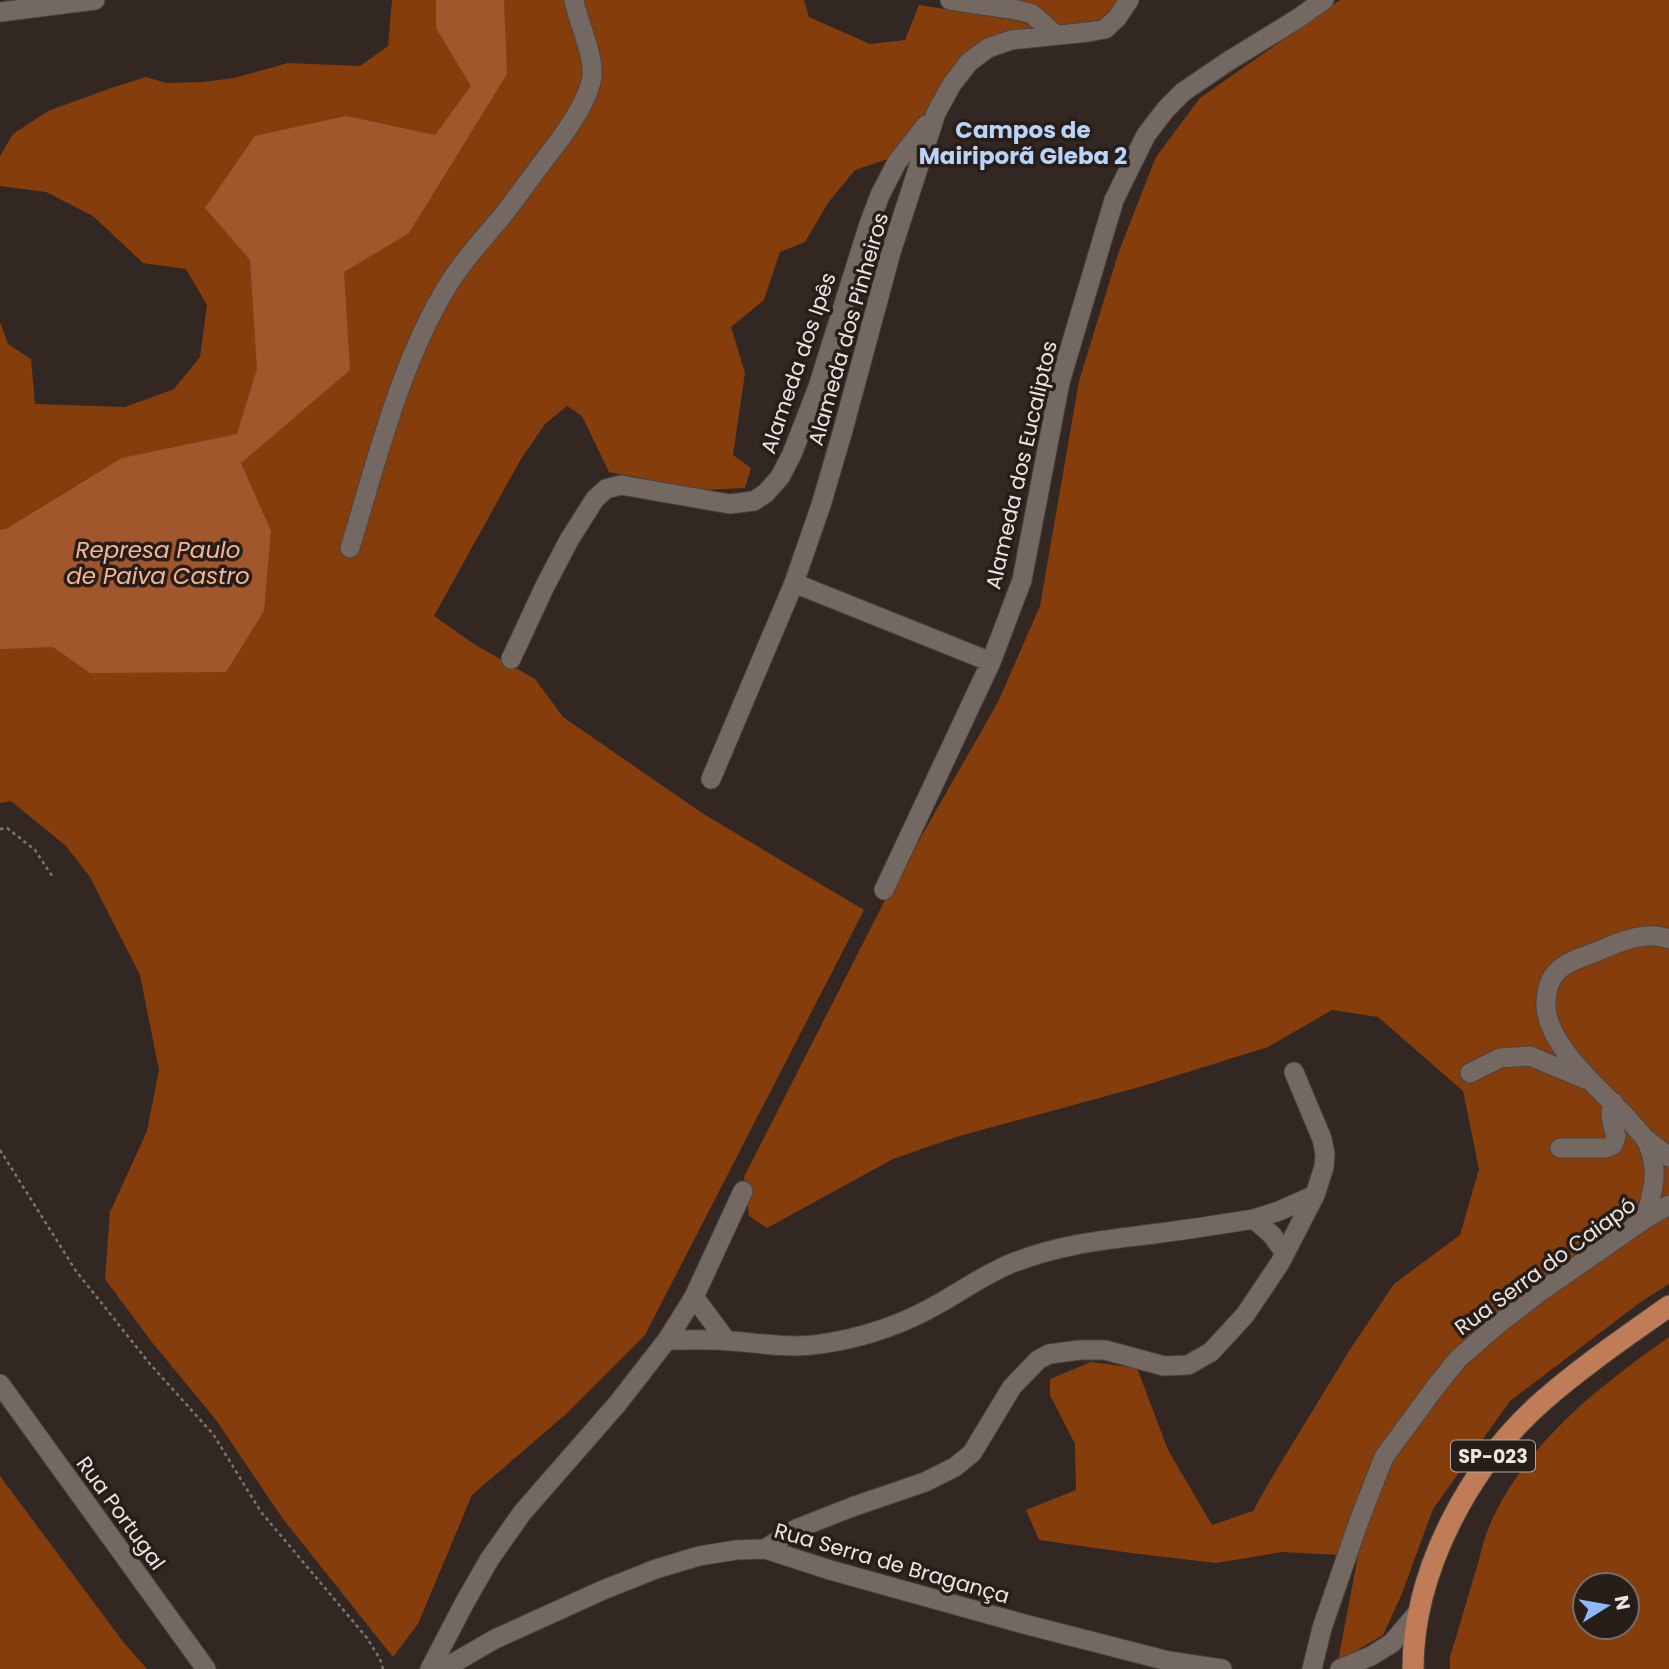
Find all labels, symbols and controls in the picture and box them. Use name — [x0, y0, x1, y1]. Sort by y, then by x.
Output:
district label: Campos de Mairiporã Gleba 2 — [919, 114, 1127, 172]
street label: Alameda dos Pinheiros — [801, 209, 895, 449]
street label: Alameda dos Ipês — [753, 269, 843, 457]
street label: Alameda dos Eucaliptos — [978, 338, 1064, 592]
water label: Represa Paulo de Paiva Castro — [66, 534, 250, 592]
street label: Rua Serra do Caiapó — [1449, 1190, 1641, 1342]
road number: SP-023 — [1451, 1440, 1535, 1472]
street label: Rua Portugal — [70, 1450, 172, 1576]
street label: Rua Serra de Bragança — [771, 1516, 1013, 1610]
north arrow — [1571, 1571, 1641, 1641]
text: N — [1608, 1593, 1637, 1612]

